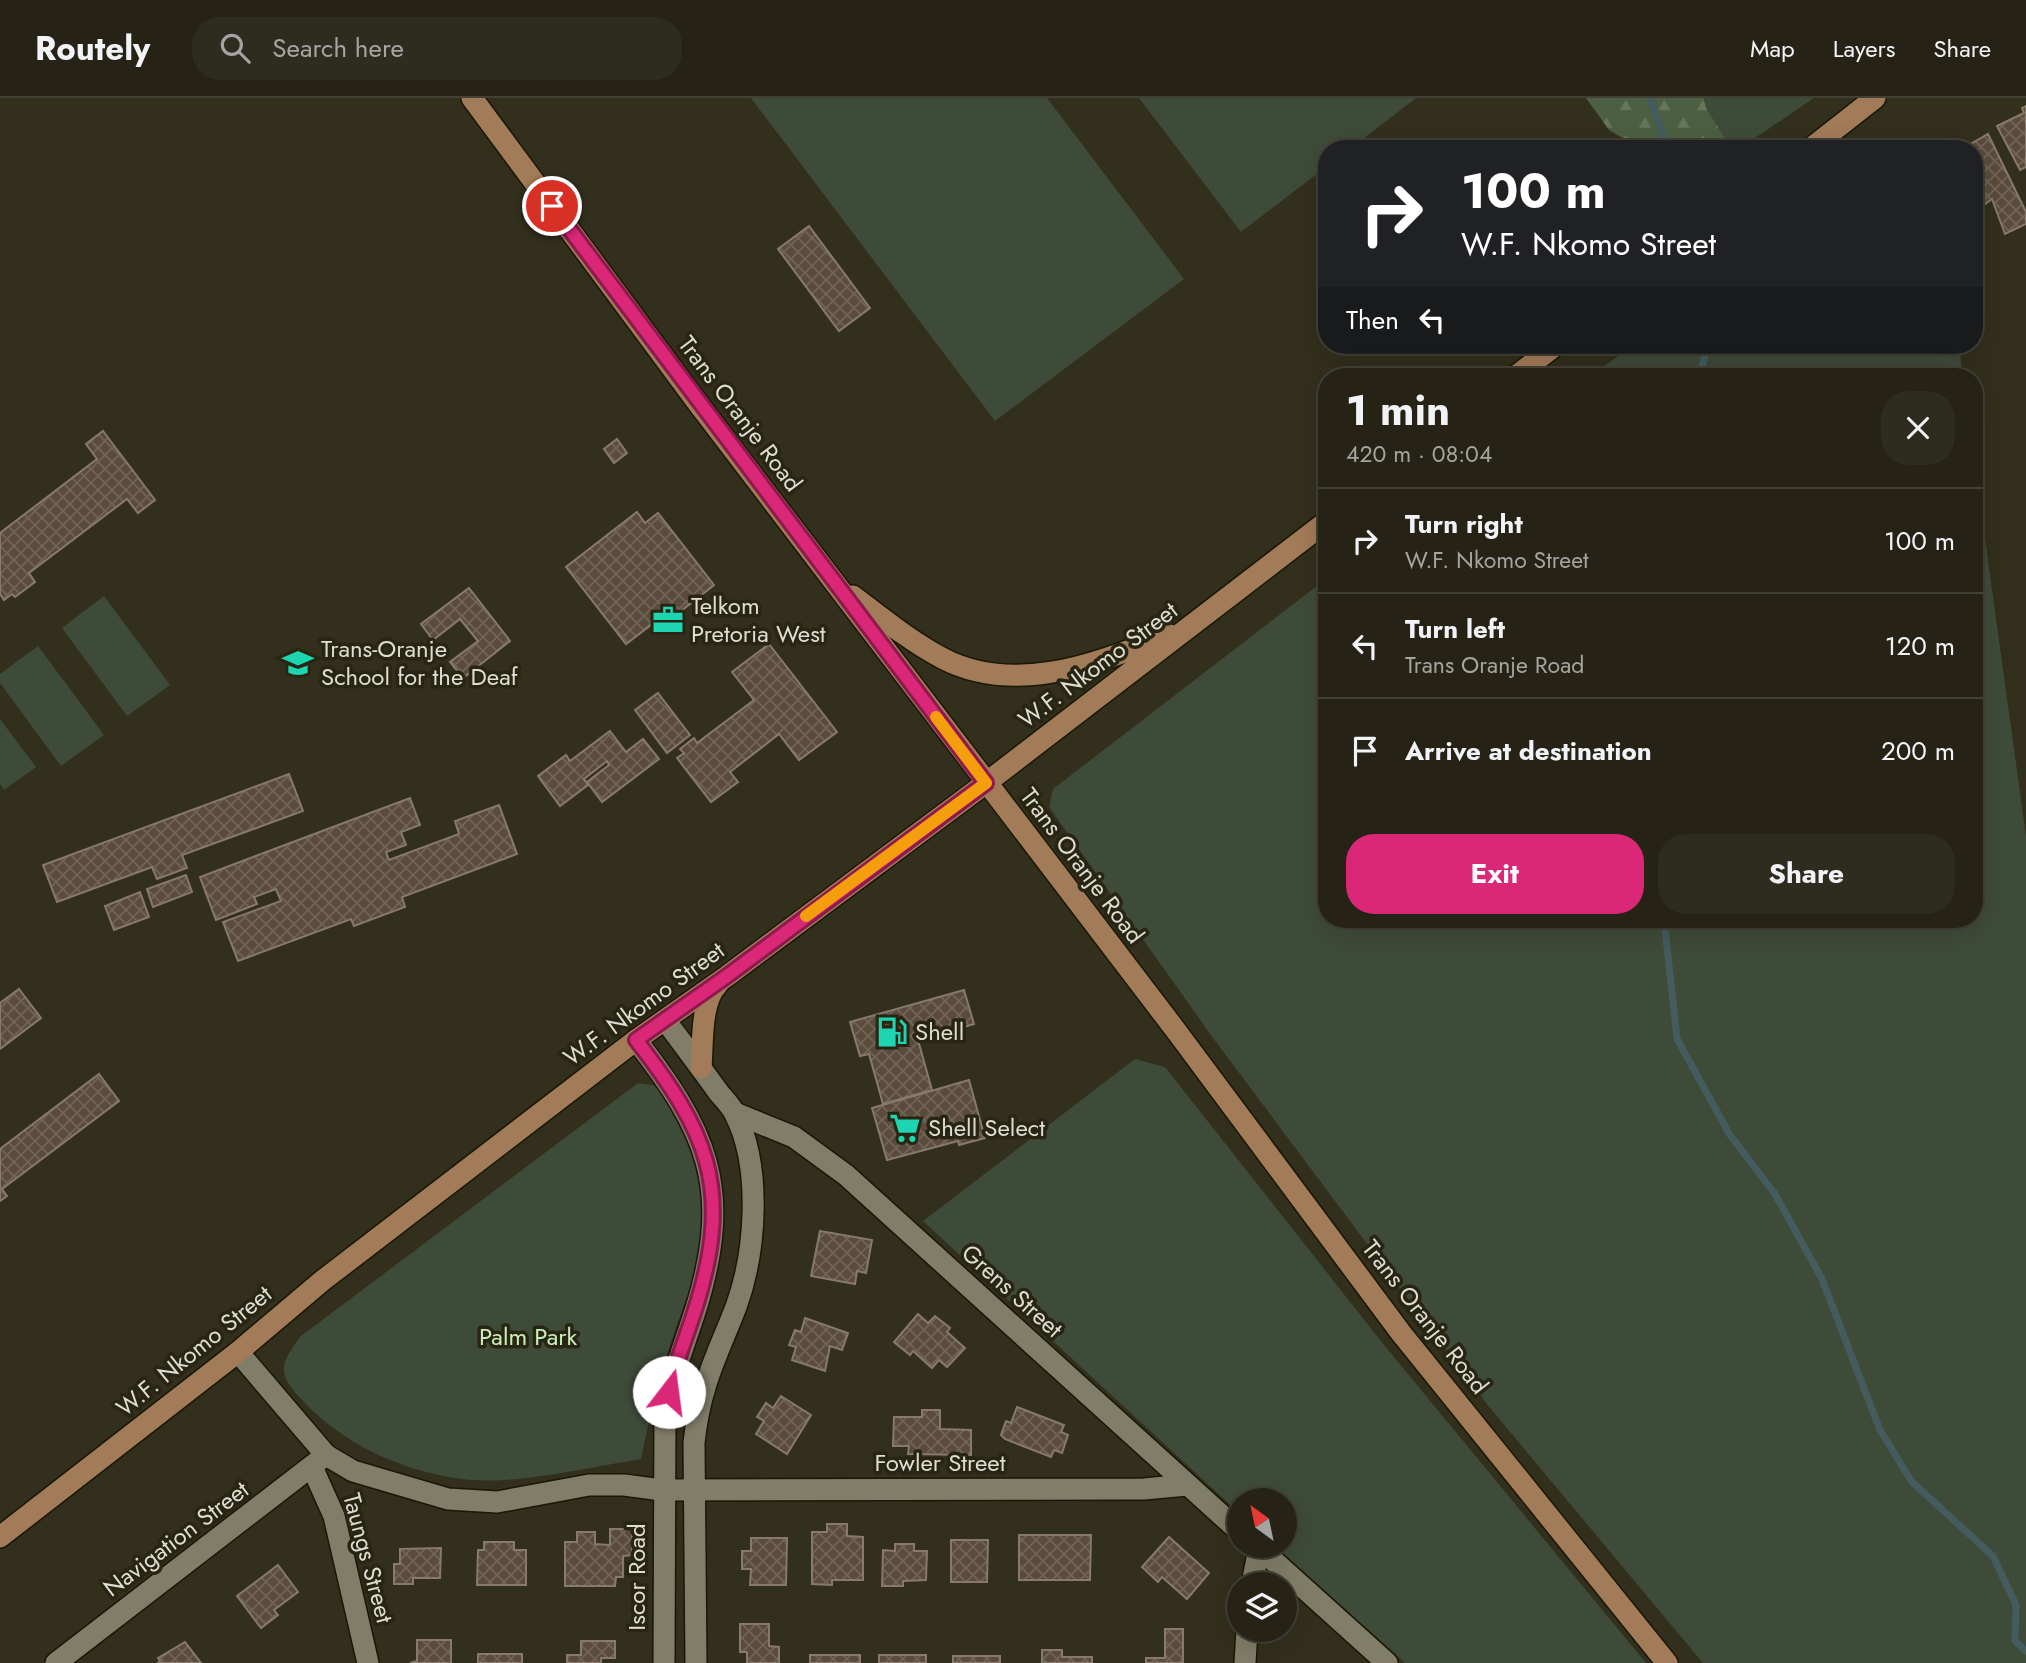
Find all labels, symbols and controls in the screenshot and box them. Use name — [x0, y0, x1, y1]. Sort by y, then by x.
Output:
search box — [192, 17, 682, 80]
text: Routely — [35, 25, 150, 72]
icon: search — [216, 29, 254, 67]
text: Search here — [272, 29, 404, 67]
text: Map — [1750, 31, 1795, 66]
text: Layers — [1833, 31, 1895, 66]
text: Share — [1933, 31, 1991, 66]
text: 100 m — [1461, 156, 1606, 226]
icon: right — [1346, 168, 1437, 259]
pin — [522, 176, 582, 236]
icon: arrive — [533, 187, 571, 225]
text: W.F. Nkomo Street — [1461, 221, 1716, 267]
text: Then — [1346, 301, 1399, 339]
icon: left — [1413, 301, 1451, 339]
street label: Trans Oranje Road — [670, 328, 811, 499]
text: 1 min — [1346, 380, 1450, 441]
button: close — [1881, 391, 1955, 465]
text: 420 m · 08:04 — [1346, 437, 1492, 471]
text: Turn right — [1405, 505, 1523, 543]
icon: right — [1346, 522, 1384, 560]
text: 100 m — [1884, 522, 1955, 560]
text: W.F. Nkomo Street — [1405, 543, 1589, 577]
place label: Telkom Pretoria West — [691, 588, 826, 651]
street label: W.F. Nkomo Street — [1011, 593, 1185, 736]
office icon: Telkom Pretoria West — [651, 603, 685, 637]
text: Turn left — [1405, 610, 1505, 648]
icon: left — [1346, 627, 1384, 665]
text: 120 m — [1885, 627, 1955, 665]
place label: Trans-Oranje School for the Deaf — [321, 631, 519, 694]
school or university icon: Trans-Oranje School for the Deaf — [281, 646, 315, 680]
text: Trans Oranje Road — [1405, 648, 1584, 682]
icon: arrive — [1346, 732, 1384, 770]
text: Arrive at destination — [1405, 732, 1652, 770]
text: 200 m — [1881, 732, 1955, 770]
street label: Trans Oranje Road — [1012, 780, 1153, 951]
button: Exit — [1346, 834, 1644, 914]
button: Share — [1658, 834, 1955, 914]
street label: W.F. Nkomo Street — [556, 933, 732, 1074]
place label: Shell — [915, 1014, 964, 1049]
fuel station icon: Shell — [875, 1015, 909, 1049]
place label: Shell Select — [928, 1110, 1045, 1145]
supermarket icon: Shell Select — [888, 1111, 922, 1145]
street label: Trans Oranje Road — [1354, 1232, 1497, 1401]
street label: Grens Street — [954, 1236, 1071, 1346]
street label: W.F. Nkomo Street — [108, 1277, 279, 1424]
park label: Palm Park — [479, 1319, 578, 1354]
position arrow — [632, 1355, 706, 1429]
street label: Fowler Street — [875, 1445, 1006, 1480]
street label: Navigation Street — [96, 1472, 256, 1605]
north arrow — [1227, 1488, 1297, 1558]
map controls — [1227, 1488, 1297, 1642]
street label: Taungs Street — [334, 1489, 403, 1627]
street label: Iscor Road — [619, 1523, 654, 1631]
button: layers — [1227, 1572, 1297, 1642]

